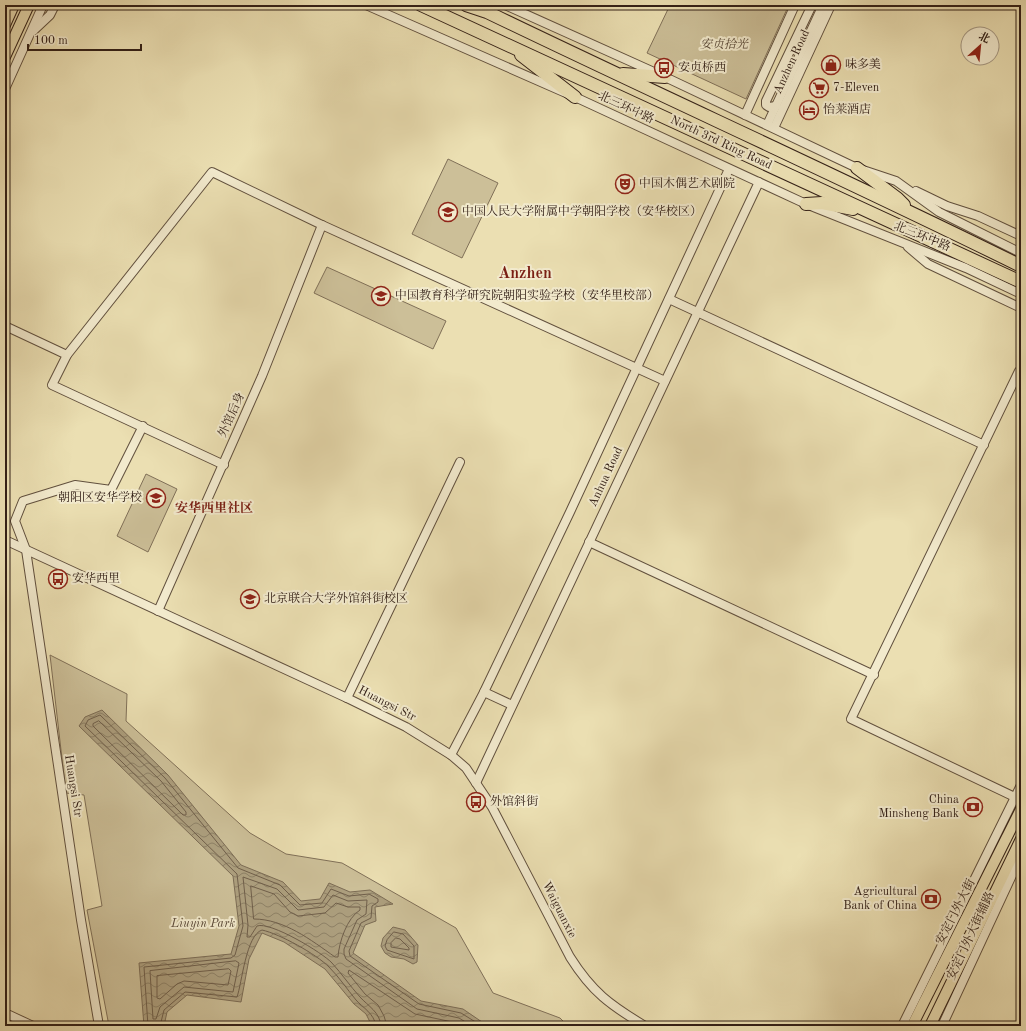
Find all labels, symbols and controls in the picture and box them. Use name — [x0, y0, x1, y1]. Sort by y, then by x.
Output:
scale bar — [28, 26, 141, 52]
north arrow — [960, 26, 1000, 66]
street label: Anzhen Road — [772, 28, 812, 96]
text: 北 — [976, 30, 992, 46]
text: 100 m — [34, 35, 68, 47]
park label: 安贞拾光 — [700, 37, 749, 51]
shop icon: 味多美 — [820, 54, 842, 76]
bus stop icon: 安贞桥西 — [653, 57, 675, 79]
place label: 味多美 — [845, 57, 881, 71]
place label: 安贞桥西 — [678, 60, 726, 74]
supermarket icon: 7-Eleven — [808, 77, 830, 99]
place label: 7-Eleven — [833, 82, 880, 94]
street label: 北三环中路 — [596, 88, 657, 126]
hotel icon: 怡莱酒店 — [798, 99, 820, 121]
place label: 怡莱酒店 — [823, 102, 871, 116]
street label: North 3rd Ring Road — [668, 114, 774, 172]
theatre icon: 中国木偶艺术剧院 — [614, 173, 636, 195]
place label: 中国木偶艺术剧院 — [639, 176, 735, 190]
school or university icon: 中国人民大学附属中学朝阳学校（安华校区） — [437, 201, 459, 223]
place label: 中国人民大学附属中学朝阳学校（安华校区） — [462, 204, 702, 218]
street label: 北三环中路 — [892, 218, 953, 254]
district label: Anzhen — [498, 266, 552, 282]
school or university icon: 中国教育科学研究院朝阳实验学校（安华里校部） — [370, 285, 392, 307]
place label: 中国教育科学研究院朝阳实验学校（安华里校部） — [395, 288, 659, 302]
street label: 外馆后身 — [215, 390, 247, 439]
street label: Anhua Road — [587, 445, 625, 509]
school or university icon: 朝阳区安华学校 — [145, 487, 167, 509]
place label: 朝阳区安华学校 — [58, 490, 142, 504]
district label: 安华西里社区 — [175, 500, 253, 515]
bus stop icon: 安华西里 — [47, 568, 69, 590]
place label: 安华西里 — [72, 571, 120, 585]
school or university icon: 北京联合大学外馆斜街校区 — [239, 588, 261, 610]
place label: 北京联合大学外馆斜街校区 — [264, 591, 408, 605]
street label: Huangsi Str — [356, 684, 418, 724]
street label: Huangsi Str — [62, 754, 84, 818]
bus stop icon: 外馆斜街 — [465, 791, 487, 813]
place label: 外馆斜街 — [490, 794, 539, 808]
place label: China Minsheng Bank — [879, 794, 959, 820]
bank icon: China Minsheng Bank — [962, 796, 984, 818]
street label: 安定门外大街 — [933, 875, 978, 947]
street label: Waiguanxie — [540, 880, 578, 940]
place label: Agricultural Bank of China — [843, 886, 917, 912]
bank icon: Agricultural Bank of China — [920, 888, 942, 910]
street label: 安定门外大街辅路 — [943, 889, 997, 982]
park label: Liuyin Park — [170, 918, 235, 930]

